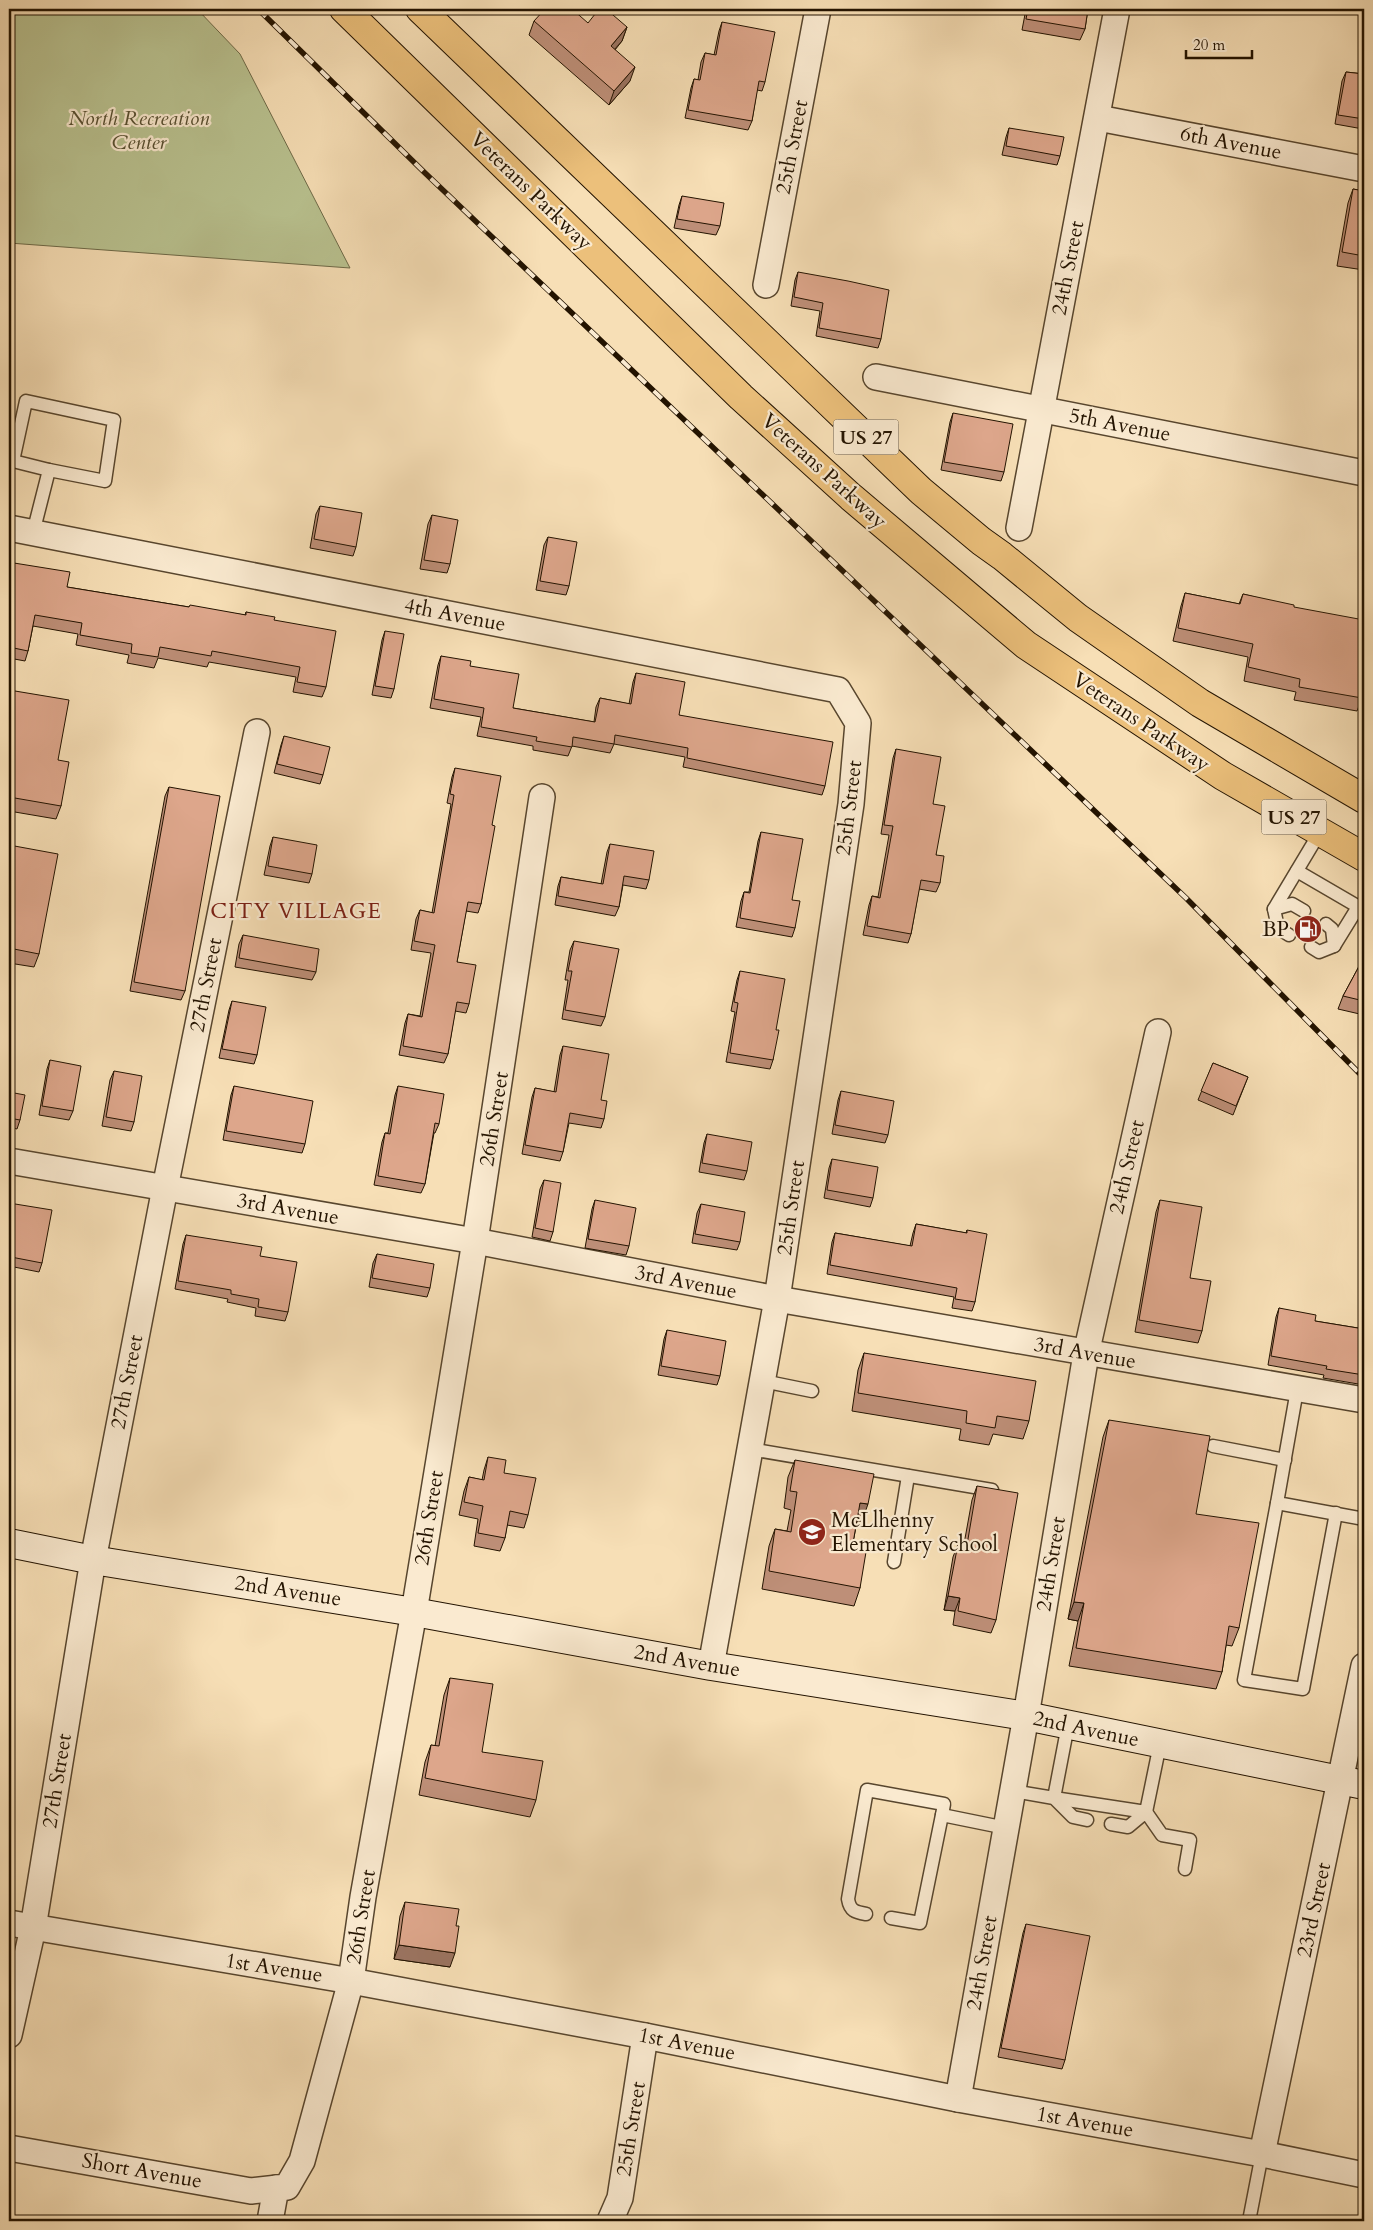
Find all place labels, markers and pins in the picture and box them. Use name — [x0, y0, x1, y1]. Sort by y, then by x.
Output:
fuel station icon: BP — [1293, 914, 1323, 944]
place label: BP — [1262, 915, 1289, 944]
place label: McLlhenny Elementary School — [831, 1506, 998, 1559]
school or university icon: McLlhenny Elementary School — [797, 1517, 827, 1547]

